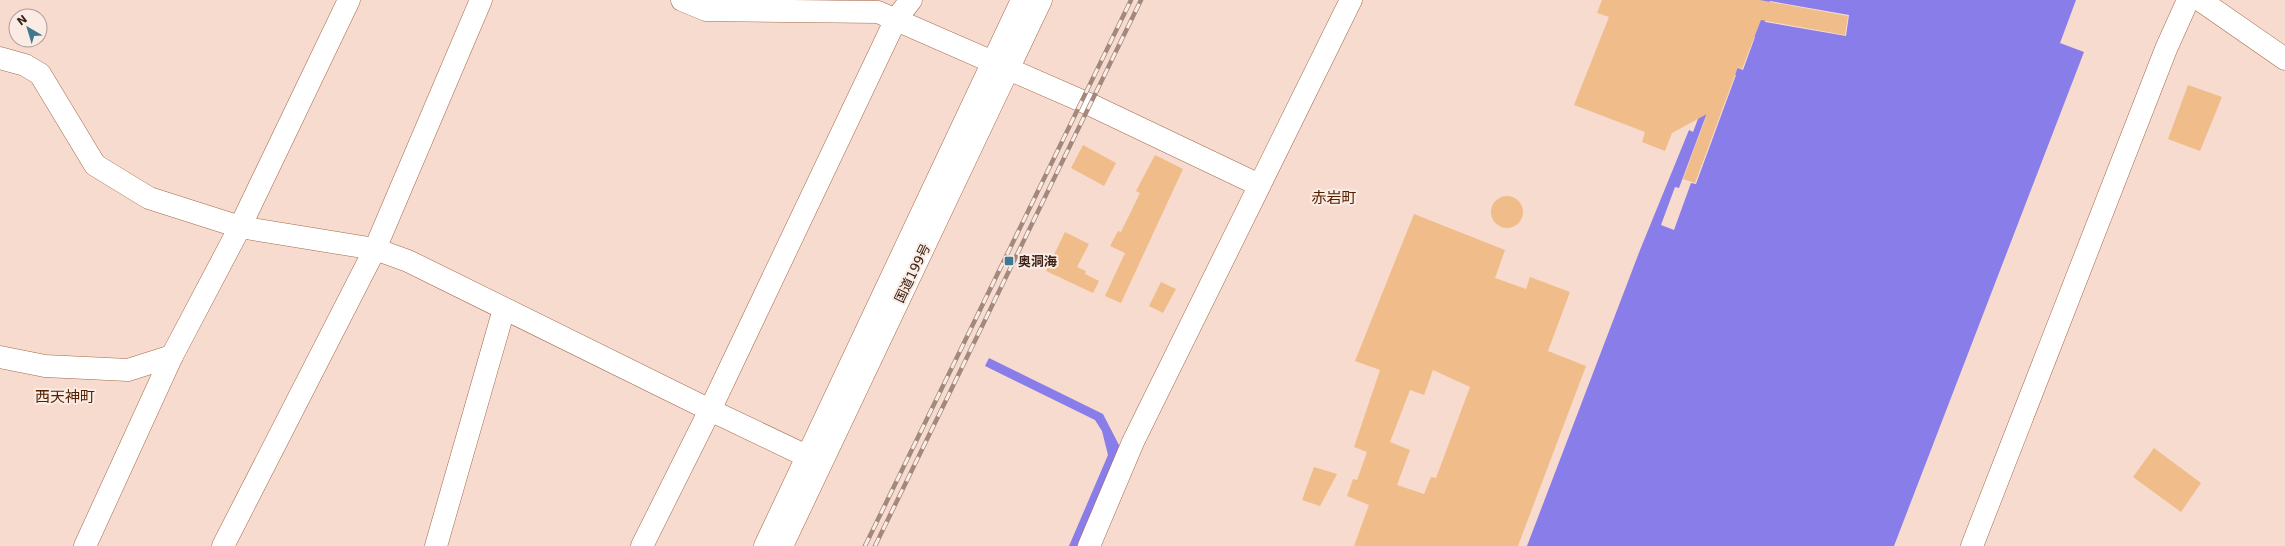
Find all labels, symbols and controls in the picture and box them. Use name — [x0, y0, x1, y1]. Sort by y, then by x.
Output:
north arrow — [8, 8, 48, 48]
text: N — [15, 13, 30, 28]
district label: 赤岩町 — [1311, 189, 1357, 207]
street label: 国道199号 — [892, 241, 933, 305]
place label: 奥洞海 — [1018, 254, 1057, 269]
marker: 奥洞海 — [1003, 255, 1015, 267]
district label: 西天神町 — [35, 388, 95, 406]

